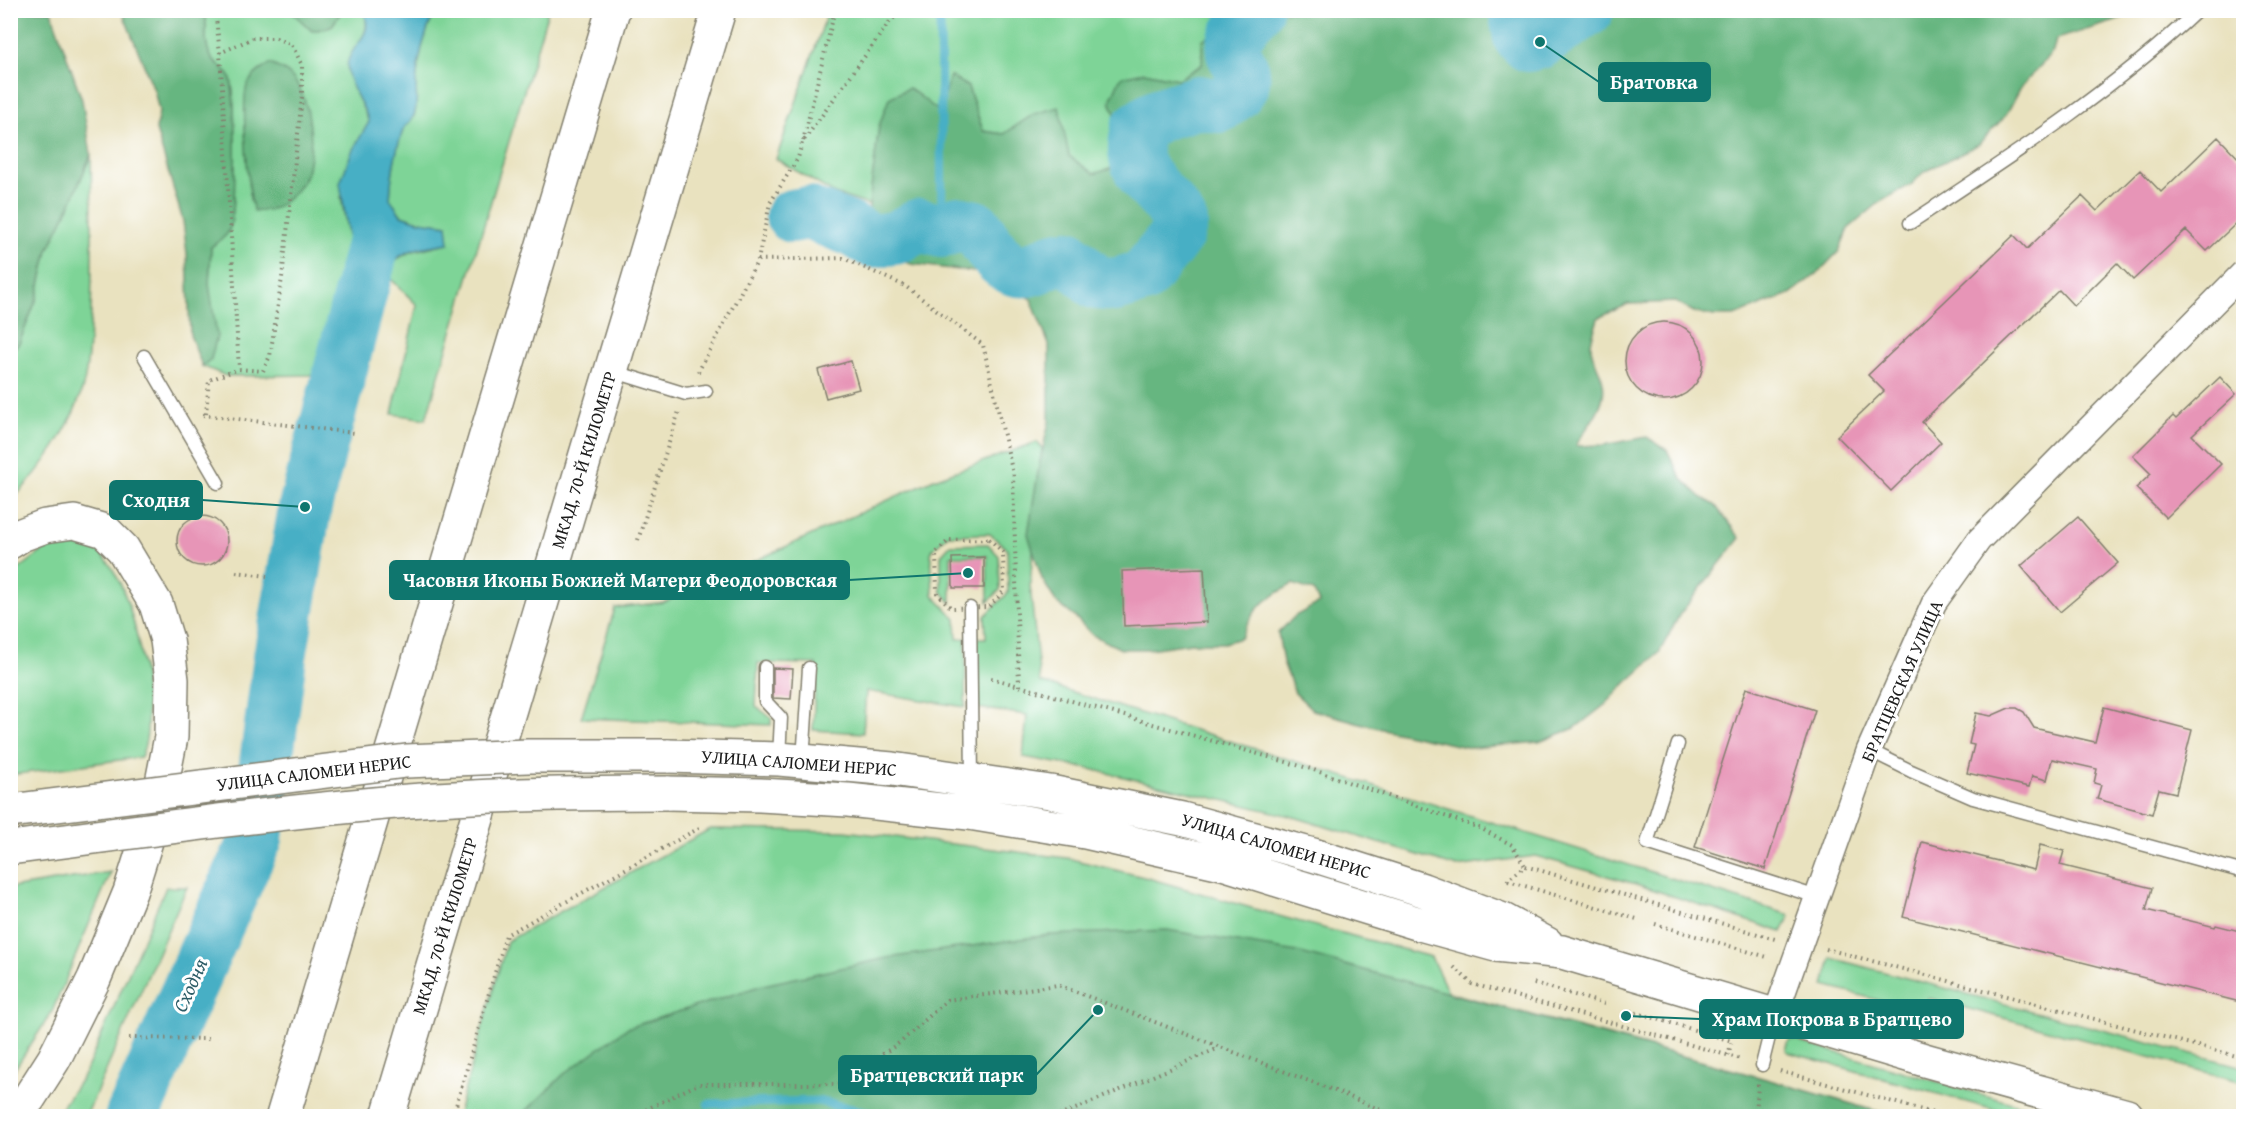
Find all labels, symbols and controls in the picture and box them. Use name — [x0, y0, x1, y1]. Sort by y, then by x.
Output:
callout: Братовка — [1599, 63, 1710, 101]
text: Братовка — [1610, 67, 1699, 96]
street label: МКАД, 70-Й КИЛОМЕТР — [544, 368, 623, 552]
callout: Сходня — [110, 481, 202, 519]
text: Сходня — [122, 485, 190, 514]
callout: Часовня Иконы Божией Матери Феодоровская — [390, 561, 849, 599]
text: Часовня Иконы Божией Матери Феодоровская — [403, 565, 837, 594]
street label: БРАТЦЕВСКАЯ УЛИЦА — [1854, 595, 1950, 766]
street label: УЛИЦА САЛОМЕИ НЕРИС — [700, 742, 898, 783]
street label: УЛИЦА САЛОМЕИ НЕРИС — [215, 747, 413, 798]
street label: УЛИЦА САЛОМЕИ НЕРИС — [1178, 806, 1374, 886]
street label: МКАД, 70-Й КИЛОМЕТР — [405, 834, 484, 1018]
water label: Сходня — [165, 953, 214, 1016]
callout: Храм Покрова в Братцево — [1700, 1000, 1963, 1038]
text: Храм Покрова в Братцево — [1712, 1004, 1952, 1033]
callout: Братцевский парк — [839, 1056, 1036, 1094]
text: Братцевский парк — [851, 1060, 1024, 1089]

